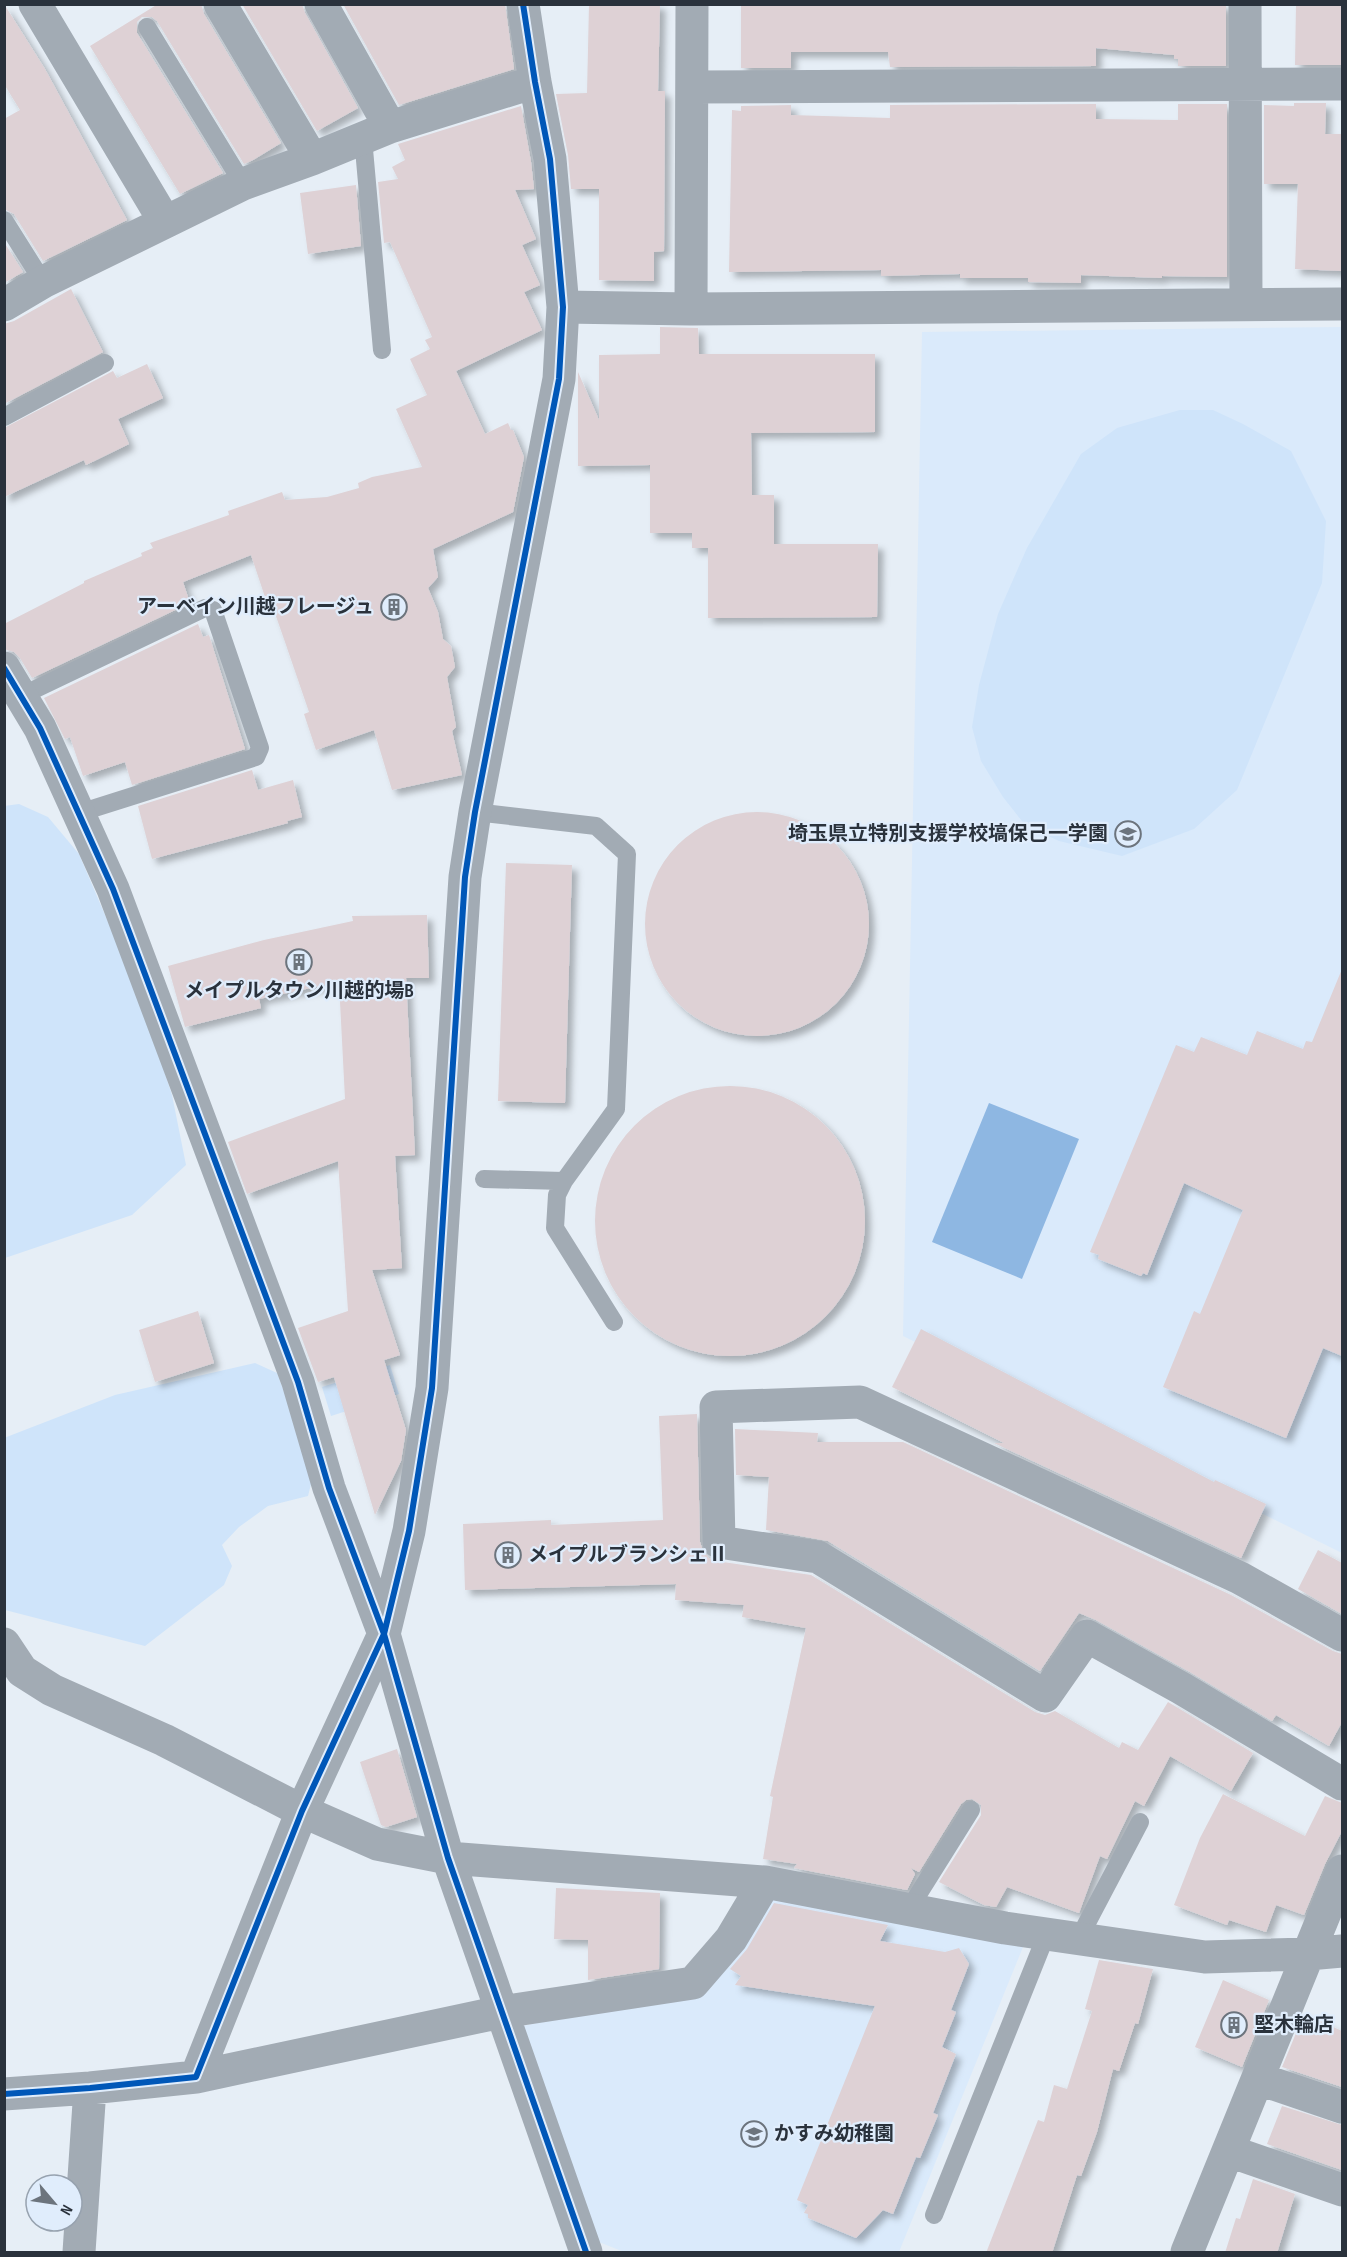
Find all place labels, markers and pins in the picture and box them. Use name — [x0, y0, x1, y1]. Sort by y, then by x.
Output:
building icon: アーベイン川越フレージュ — [379, 592, 409, 622]
place label: アーベイン川越フレージュ — [137, 595, 374, 619]
school or university icon: 埼玉県立特別支援学校塙保己一学園 — [1113, 819, 1143, 849]
place label: 埼玉県立特別支援学校塙保己一学園 — [788, 822, 1108, 846]
building icon: メイプルタウン川越的場B — [284, 947, 314, 977]
place label: メイプルタウン川越的場B — [184, 979, 414, 1003]
building icon: メイプルブランシェⅡ — [493, 1540, 523, 1570]
place label: メイプルブランシェⅡ — [528, 1543, 728, 1567]
building icon: 堅木輪店 — [1219, 2010, 1249, 2040]
place label: 堅木輪店 — [1254, 2013, 1334, 2037]
school or university icon: かすみ幼稚園 — [739, 2119, 769, 2149]
place label: かすみ幼稚園 — [774, 2122, 894, 2146]

